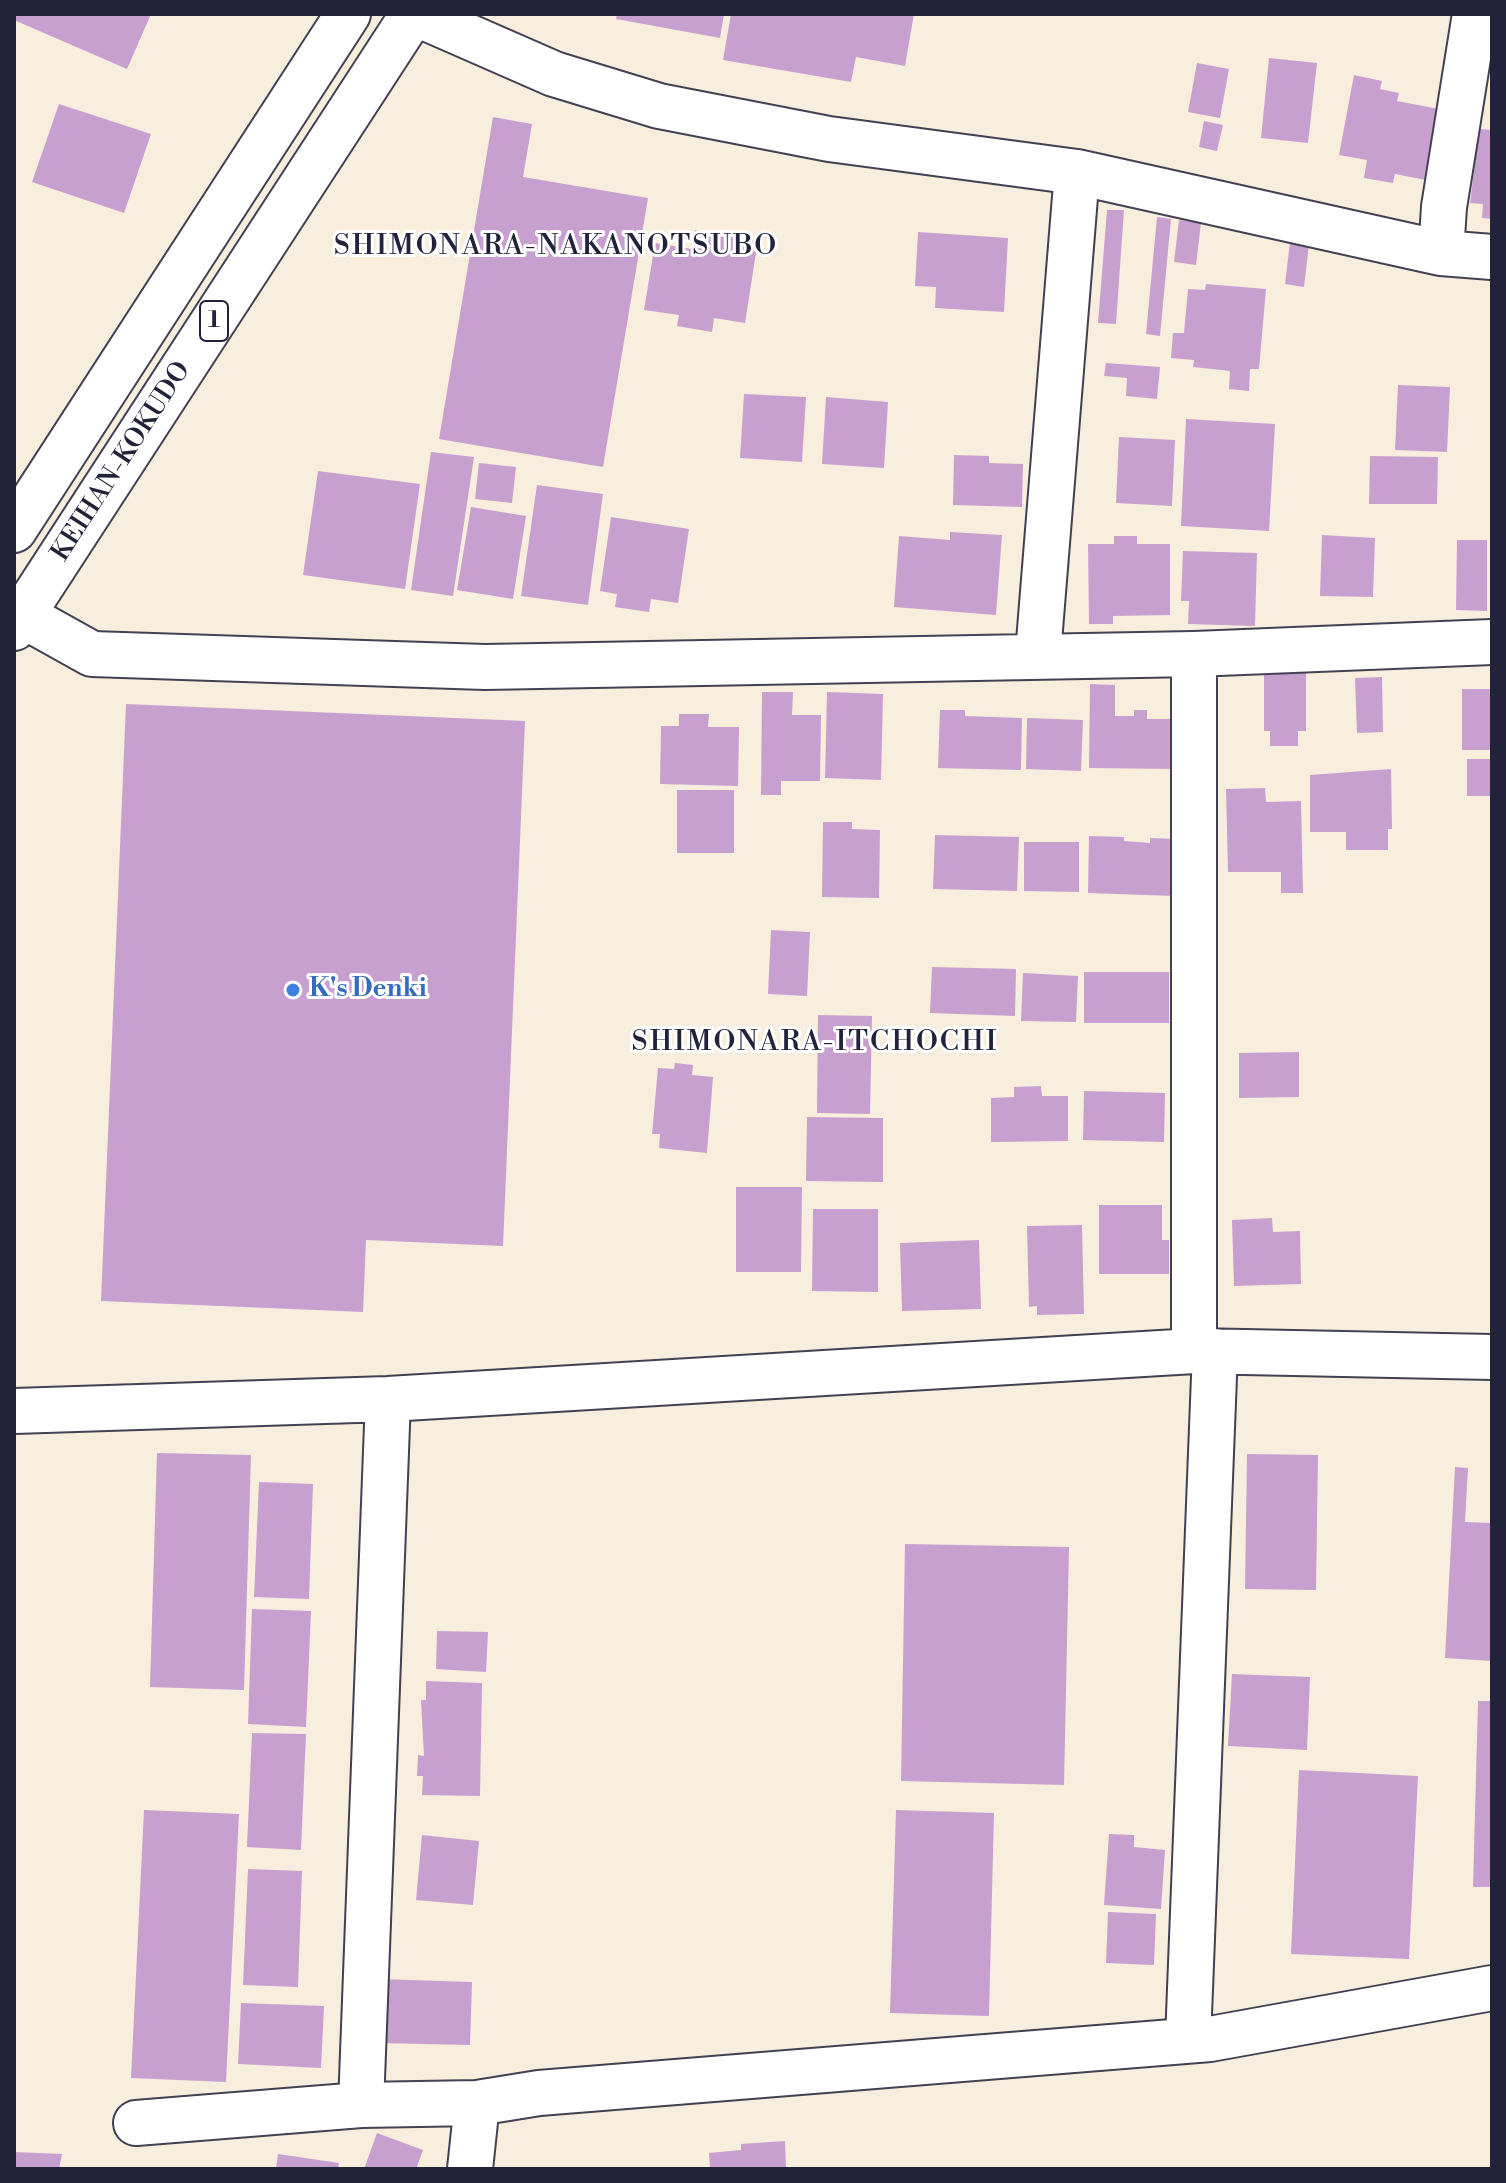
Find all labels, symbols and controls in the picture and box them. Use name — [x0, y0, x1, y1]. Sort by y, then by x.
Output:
district label: SHIMONARA-NAKANOTSUBO — [334, 230, 778, 264]
road number: 1 — [200, 301, 228, 341]
street label: KEIHAN-KOKUDO — [46, 357, 198, 567]
place label: K's Denki — [309, 974, 427, 1006]
marker: K's Denki — [284, 981, 302, 999]
district label: SHIMONARA-ITCHOCHI — [632, 1026, 998, 1060]

